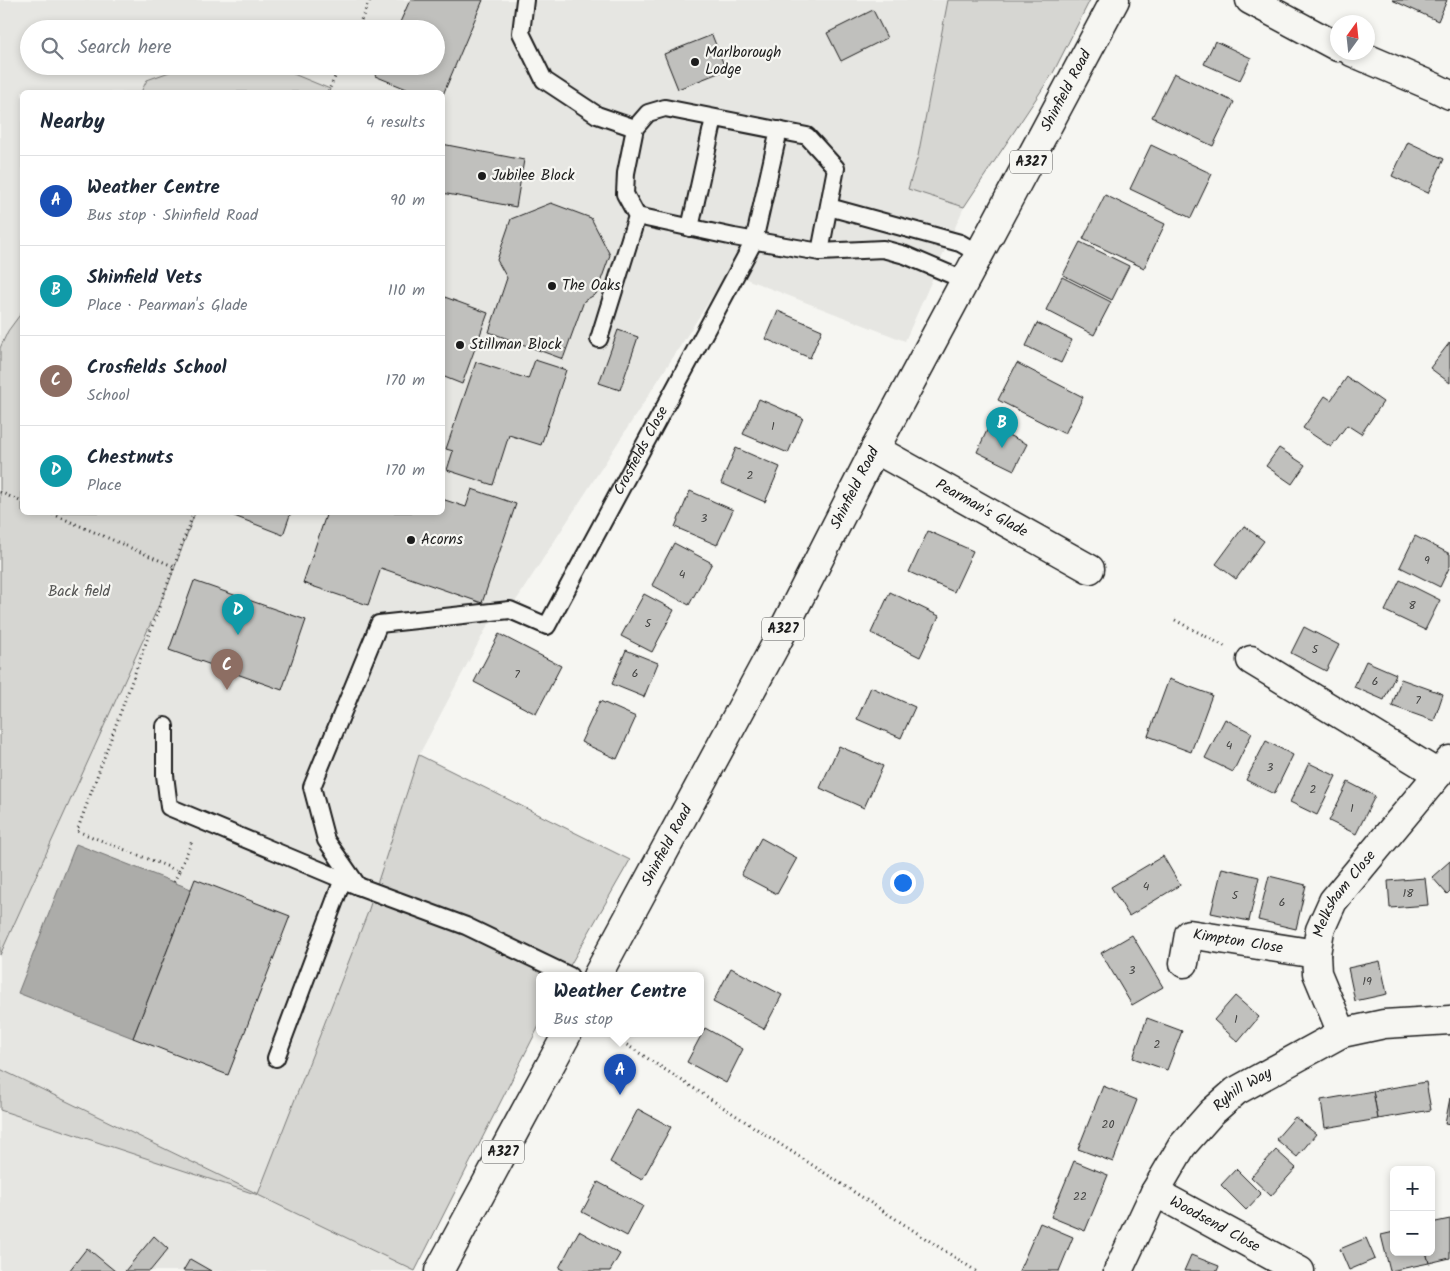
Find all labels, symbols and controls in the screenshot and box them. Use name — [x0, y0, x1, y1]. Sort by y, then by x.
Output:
north arrow — [1330, 15, 1375, 60]
search box — [20, 20, 445, 75]
text: Search here — [78, 33, 172, 63]
icon: search — [38, 34, 66, 62]
place label: Marlborough Lodge — [705, 41, 781, 82]
street label: Shinfield Road — [1035, 45, 1098, 136]
marker: Marlborough Lodge — [689, 56, 701, 68]
text: Nearby — [40, 106, 105, 139]
text: 4 results — [366, 110, 425, 135]
road number: A327 — [1010, 150, 1052, 173]
place label: Jubilee Block — [492, 164, 576, 188]
marker: Jubilee Block — [476, 170, 488, 182]
text: Weather Centre — [87, 173, 220, 203]
text: A — [51, 188, 61, 213]
text: 90 m — [390, 188, 425, 213]
text: Bus stop · Shinfield Road — [87, 203, 258, 228]
text: Shinfield Vets — [87, 263, 202, 293]
place label: The Oaks — [562, 274, 621, 298]
text: B — [51, 278, 61, 303]
text: 110 m — [388, 278, 425, 303]
marker: The Oaks — [546, 280, 558, 292]
text: Place · Pearman's Glade — [87, 293, 247, 318]
place label: Stillman Block — [470, 333, 562, 357]
marker: Stillman Block — [454, 339, 466, 351]
text: Crosfields School — [87, 353, 227, 383]
text: C — [51, 368, 61, 393]
text: 170 m — [385, 368, 425, 393]
text: School — [87, 383, 130, 408]
street label: Crosfields Close — [607, 402, 675, 500]
pin: B — [986, 407, 1018, 448]
house number: 1 — [771, 417, 775, 436]
street label: Shinfield Road — [824, 442, 886, 533]
text: Chestnuts — [87, 443, 173, 473]
text: D — [51, 458, 61, 483]
text: 170 m — [385, 458, 425, 483]
house number: 2 — [747, 466, 754, 485]
text: Place — [87, 473, 121, 498]
street label: Pearman's Glade — [931, 473, 1032, 544]
house number: 3 — [701, 509, 708, 528]
place label: Acorns — [421, 528, 464, 552]
marker: Acorns — [405, 534, 417, 546]
house number: 9 — [1424, 551, 1430, 570]
house number: 4 — [679, 565, 686, 584]
park label: Back field — [48, 580, 111, 604]
pin: D — [222, 594, 254, 635]
house number: 8 — [1408, 596, 1416, 615]
house number: 5 — [645, 614, 653, 633]
road number: A327 — [762, 618, 804, 640]
house number: 5 — [1312, 640, 1320, 659]
pin: C — [211, 649, 243, 690]
house number: 6 — [632, 664, 638, 683]
house number: 7 — [514, 665, 520, 684]
house number: 6 — [1372, 672, 1378, 691]
house number: 7 — [1415, 691, 1421, 710]
house number: 4 — [1226, 736, 1233, 755]
house number: 3 — [1267, 758, 1274, 777]
house number: 2 — [1310, 780, 1317, 799]
house number: 1 — [1350, 799, 1354, 818]
street label: Shinfield Road — [635, 800, 699, 891]
street label: Melksham Close — [1307, 845, 1382, 939]
your location — [890, 870, 916, 896]
house number: 4 — [1143, 877, 1150, 896]
house number: 18 — [1403, 884, 1414, 903]
house number: 5 — [1232, 886, 1240, 905]
house number: 6 — [1279, 893, 1285, 912]
street label: Kimpton Close — [1191, 923, 1285, 961]
house number: 3 — [1129, 961, 1136, 980]
popup — [536, 972, 704, 1037]
house number: 19 — [1362, 972, 1372, 991]
text: Weather Centre — [554, 977, 686, 1007]
text: Bus stop — [554, 1007, 613, 1032]
house number: 1 — [1234, 1010, 1238, 1029]
house number: 2 — [1154, 1035, 1161, 1054]
pin: A — [604, 1054, 636, 1095]
street label: Ryhill Way — [1208, 1061, 1277, 1118]
house number: 20 — [1102, 1115, 1114, 1134]
road number: A327 — [482, 1140, 524, 1164]
map controls — [1390, 1166, 1435, 1256]
button: + — [1390, 1166, 1435, 1211]
house number: 22 — [1073, 1187, 1087, 1206]
street label: Woodsend Close — [1165, 1190, 1265, 1259]
button: − — [1390, 1211, 1435, 1256]

